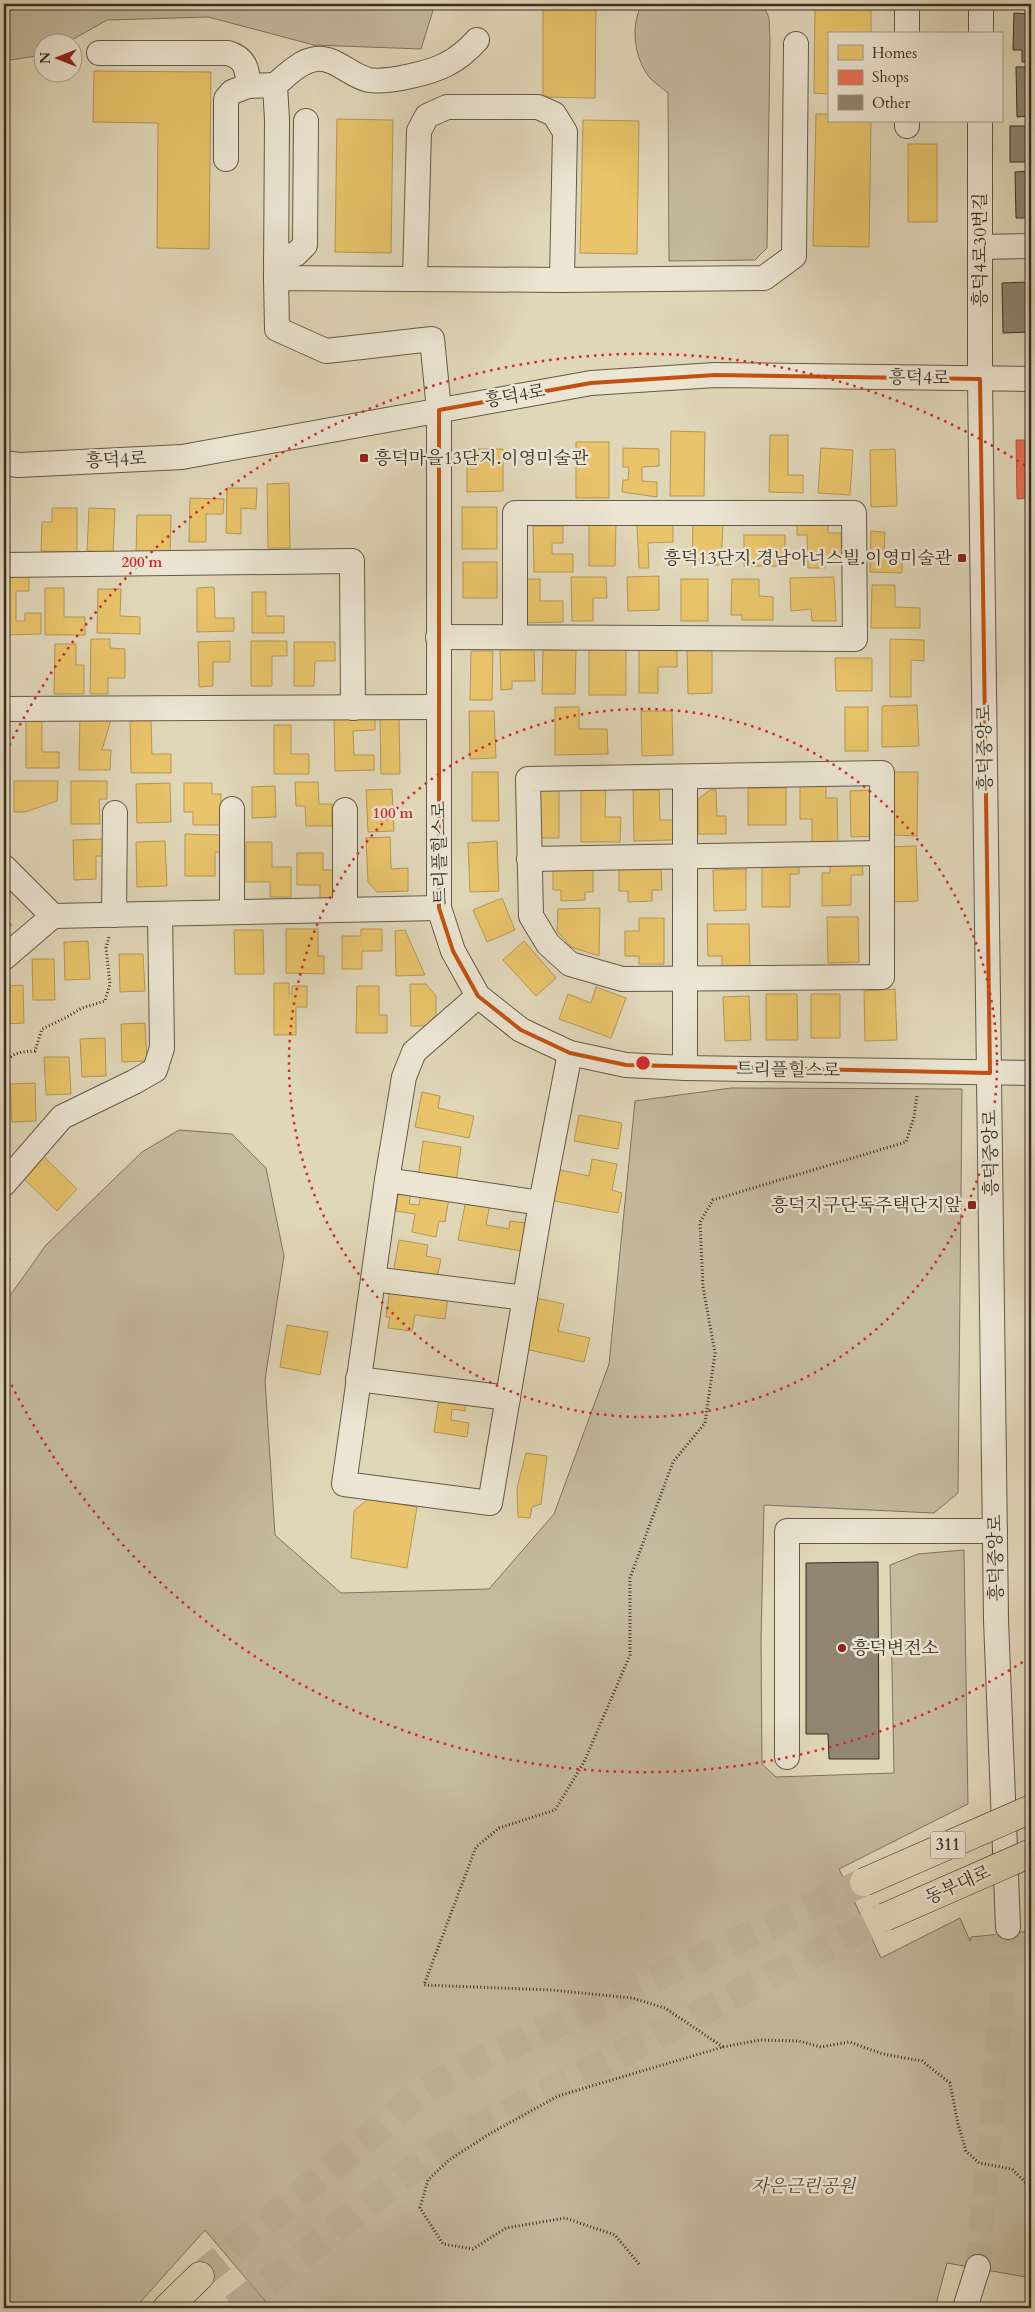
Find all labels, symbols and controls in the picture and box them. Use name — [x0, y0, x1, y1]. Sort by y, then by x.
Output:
north arrow — [32, 32, 82, 82]
legend — [828, 32, 1002, 122]
text: Homes — [872, 43, 917, 63]
text: N — [36, 52, 55, 64]
text: Shops — [872, 67, 909, 87]
text: Other — [872, 93, 911, 113]
street label: 흥덕4로30번길 — [968, 193, 993, 307]
street label: 흥덕4로 — [888, 365, 950, 391]
street label: 흥덕4로 — [483, 378, 547, 414]
street label: 흥덕4로 — [85, 446, 147, 474]
place label: 흥덕마을13단지.이영미술관 — [374, 446, 589, 471]
marker: 흥덕마을13단지.이영미술관 — [358, 452, 370, 464]
place label: 흥덕13단지.경남아너스빌.이영미술관 — [664, 546, 953, 571]
text: 200 m — [122, 552, 163, 572]
marker: 흥덕13단지.경남아너스빌.이영미술관 — [956, 552, 968, 564]
street label: 흥덕중앙로 — [972, 704, 998, 792]
street label: 트리플힐스로 — [427, 801, 453, 905]
text: 100 m — [373, 803, 414, 823]
centre of rings — [634, 1054, 652, 1072]
street label: 트리플힐스로 — [736, 1057, 840, 1083]
street label: 흥덕중앙로 — [978, 1109, 1004, 1197]
place label: 흥덕지구단독주택단지앞 — [771, 1193, 963, 1218]
marker: 흥덕지구단독주택단지앞 — [966, 1199, 978, 1211]
street label: 흥덕중앙로 — [983, 1514, 1009, 1602]
place label: 흥덕변전소 — [852, 1636, 939, 1661]
marker: 흥덕변전소 — [836, 1642, 848, 1654]
road number: 311 — [930, 1832, 966, 1858]
street label: 동부대로 — [921, 1859, 995, 1911]
park label: 자은근린공원 — [751, 2174, 857, 2199]

